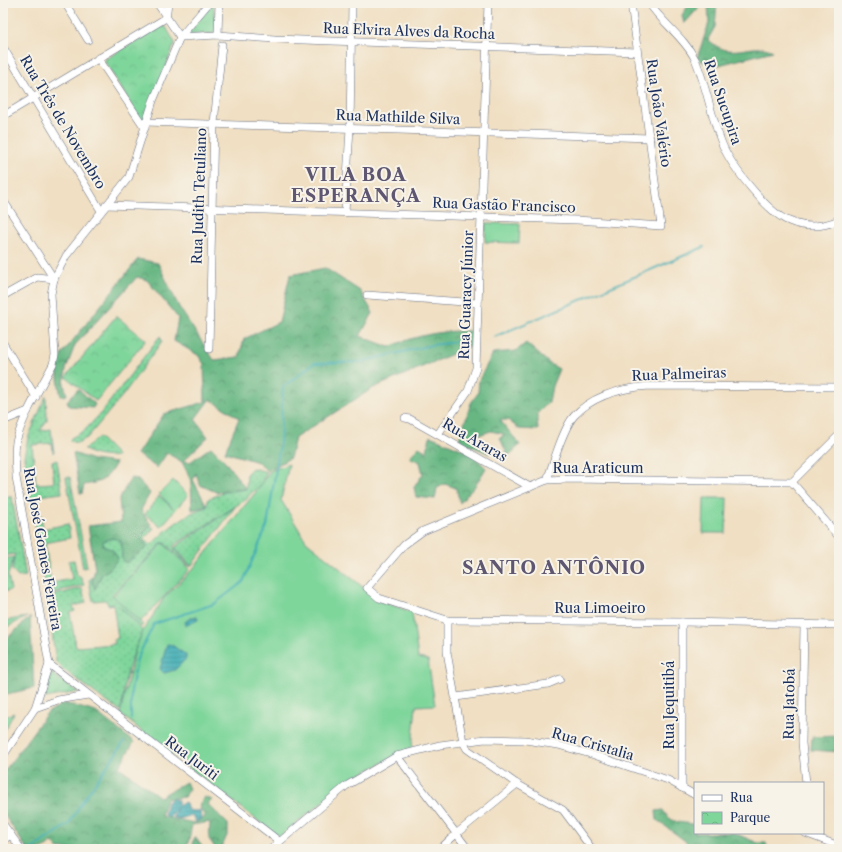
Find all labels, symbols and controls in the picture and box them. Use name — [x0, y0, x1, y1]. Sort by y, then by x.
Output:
street label: Rua Elvira Alves da Rocha — [323, 19, 496, 43]
street label: Rua Três de Novembro — [16, 52, 110, 192]
street label: Rua Sucupira — [700, 57, 746, 148]
street label: Rua João Valério — [642, 58, 676, 168]
street label: Rua Mathilde Silva — [335, 106, 461, 128]
street label: Rua Judith Tetuliano — [188, 127, 210, 265]
district label: VILA BOA ESPERANÇA — [291, 164, 421, 207]
street label: Rua Gastão Francisco — [432, 193, 576, 217]
street label: Rua Guaracy Júnior — [455, 230, 477, 360]
street label: Rua Palmeiras — [631, 363, 727, 385]
street label: Rua Araras — [439, 414, 511, 466]
street label: Rua Araticum — [552, 459, 644, 477]
street label: Rua José Gomes Ferreira — [20, 466, 66, 632]
district label: SANTO ANTÔNIO — [462, 556, 646, 579]
street label: Rua Limoeiro — [554, 599, 646, 617]
street label: Rua Jequitibá — [660, 660, 678, 749]
street label: Rua Jatobá — [779, 668, 799, 740]
street label: Rua Cristalia — [550, 724, 637, 765]
street label: Rua Juriti — [162, 732, 222, 784]
legend — [694, 782, 824, 834]
text: Rua — [730, 790, 753, 805]
text: Parque — [730, 810, 771, 825]

